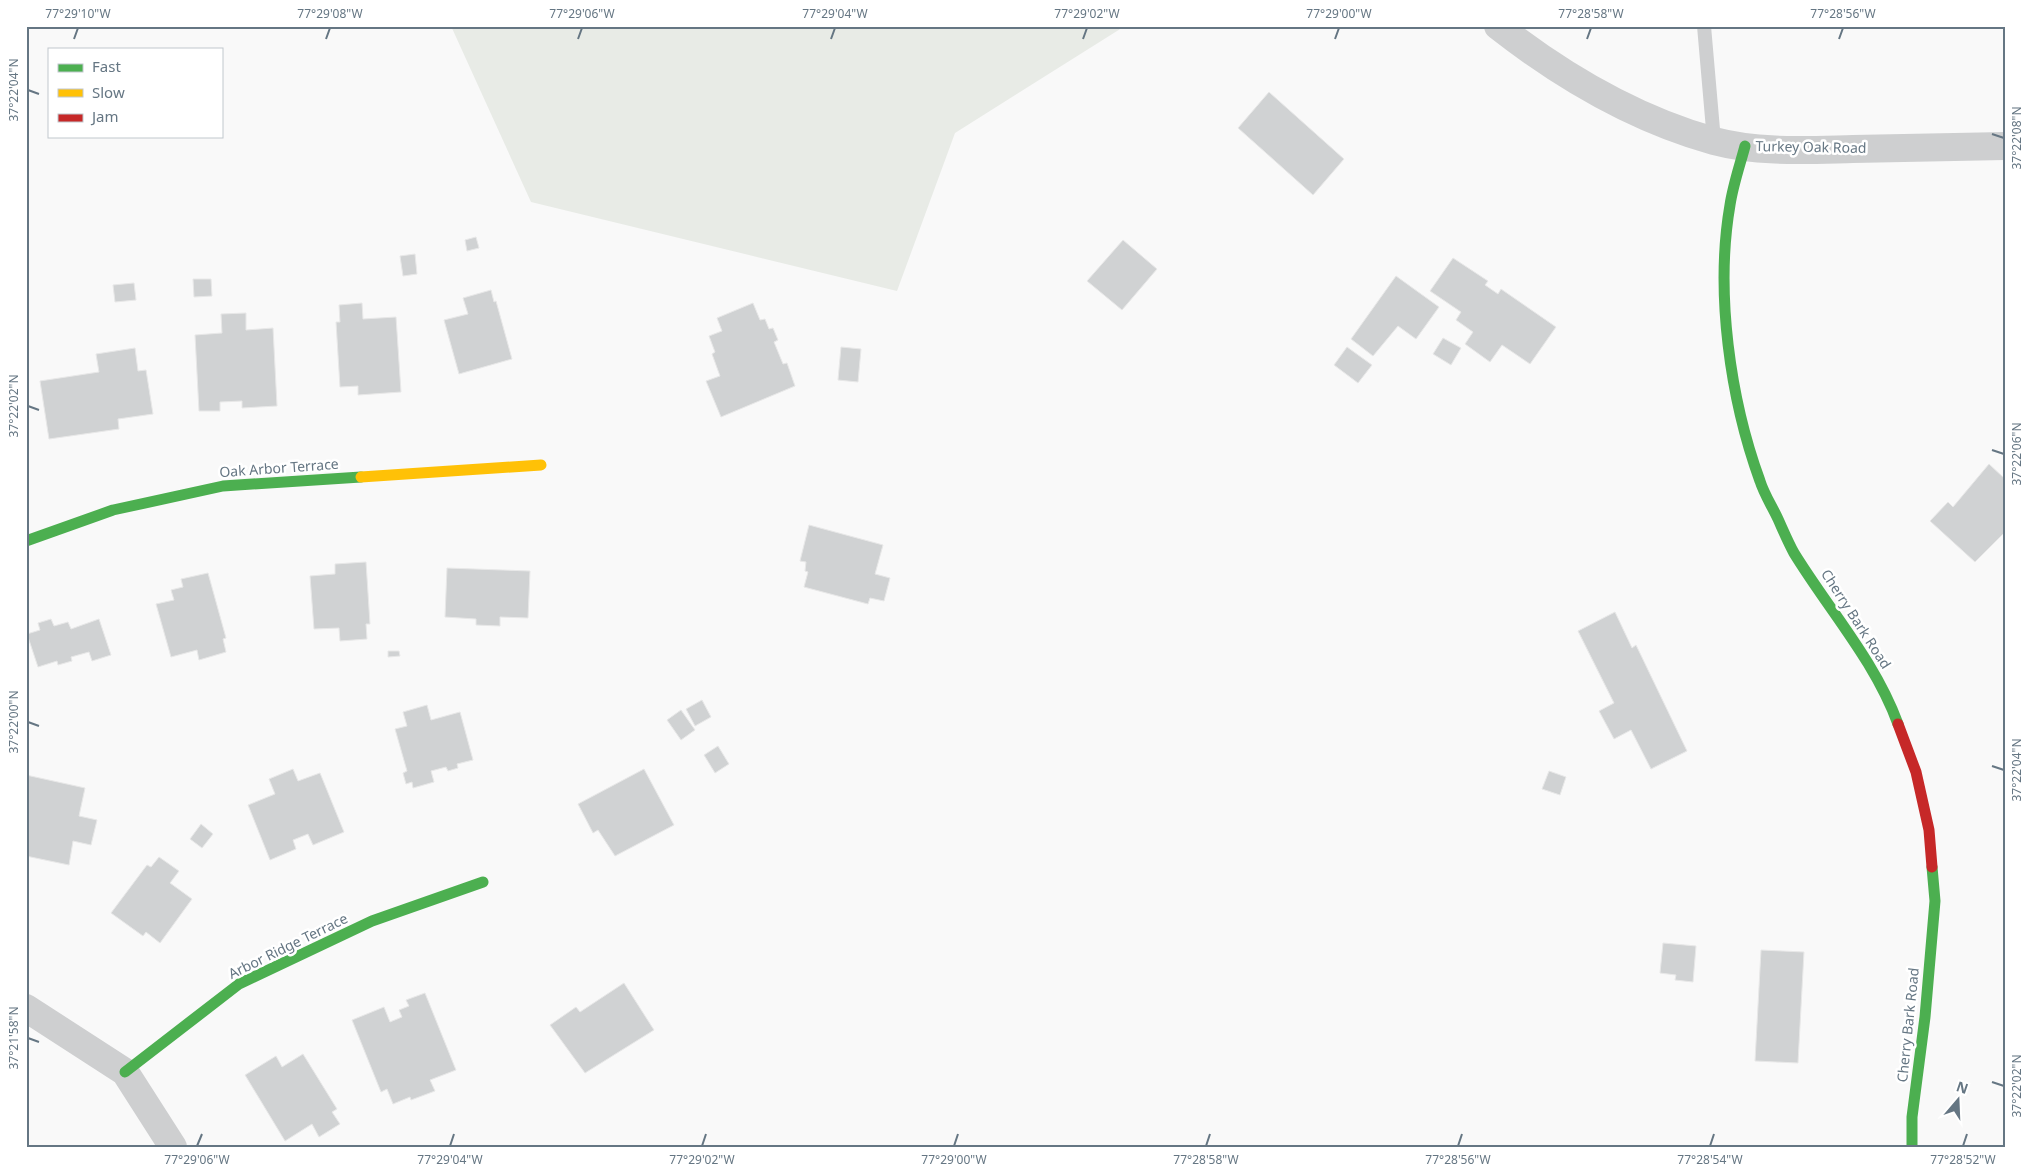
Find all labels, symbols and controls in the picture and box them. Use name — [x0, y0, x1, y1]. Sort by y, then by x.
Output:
text: 77°29'10"W — [45, 5, 111, 22]
text: 77°29'08"W — [297, 5, 363, 22]
text: 77°29'06"W — [549, 5, 615, 22]
text: 77°29'04"W — [802, 5, 868, 22]
text: 77°29'02"W — [1054, 5, 1120, 22]
text: 77°29'00"W — [1306, 5, 1372, 22]
text: 77°28'58"W — [1558, 5, 1624, 22]
text: 77°28'56"W — [1810, 5, 1876, 22]
legend — [48, 48, 222, 138]
text: Fast — [92, 56, 121, 76]
text: 37°22'04"N — [5, 58, 22, 122]
text: Slow — [92, 82, 125, 102]
text: Jam — [90, 106, 119, 126]
text: 37°22'08"N — [2008, 106, 2025, 170]
street label: Turkey Oak Road — [1755, 136, 1867, 157]
text: 37°22'02"N — [5, 374, 22, 438]
text: 37°22'06"N — [2008, 422, 2025, 486]
street label: Oak Arbor Terrace — [219, 454, 339, 481]
street label: Cherry Bark Road — [1817, 565, 1896, 672]
text: 37°22'00"N — [5, 690, 22, 754]
text: 37°22'04"N — [2008, 738, 2025, 802]
street label: Arbor Ridge Terrace — [225, 908, 351, 983]
street label: Cherry Bark Road — [1892, 967, 1923, 1083]
text: 37°21'58"N — [5, 1006, 22, 1070]
text: 37°22'02"N — [2008, 1054, 2025, 1118]
north arrow — [1934, 1076, 1984, 1126]
text: N — [1954, 1076, 1971, 1098]
text: 77°29'06"W — [164, 1151, 230, 1168]
text: 77°29'04"W — [417, 1151, 483, 1168]
text: 77°29'02"W — [669, 1151, 735, 1168]
text: 77°29'00"W — [921, 1151, 987, 1168]
text: 77°28'58"W — [1173, 1151, 1239, 1168]
text: 77°28'56"W — [1425, 1151, 1491, 1168]
text: 77°28'54"W — [1677, 1151, 1743, 1168]
text: 77°28'52"W — [1930, 1151, 1996, 1168]

